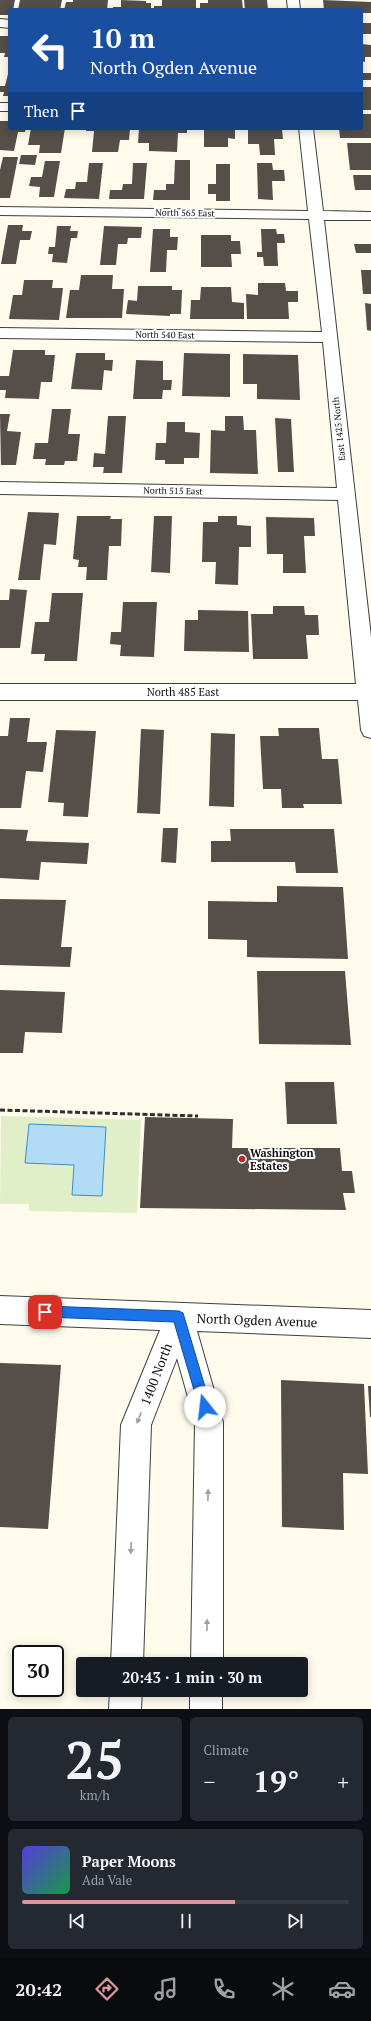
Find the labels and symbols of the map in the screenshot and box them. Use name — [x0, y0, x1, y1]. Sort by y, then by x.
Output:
street label: North 565 East — [155, 206, 215, 220]
street label: North 540 East — [135, 328, 195, 342]
street label: East 1425 North — [330, 396, 348, 462]
street label: North 515 East — [143, 484, 203, 498]
street label: North 485 East — [147, 685, 219, 699]
place label: Washington Estates — [250, 1146, 314, 1173]
marker: Washington Estates — [237, 1154, 247, 1164]
pin — [28, 1295, 62, 1329]
street label: North Ogden Avenue — [196, 1309, 318, 1331]
street label: 1400 North — [136, 1340, 176, 1408]
position arrow — [184, 1386, 226, 1428]
one-way arrow — [135, 1413, 141, 1425]
one-way arrow — [205, 1488, 211, 1501]
one-way arrow — [128, 1542, 135, 1554]
one-way arrow — [204, 1618, 210, 1631]
speed limit sign: 30 — [12, 1645, 64, 1697]

